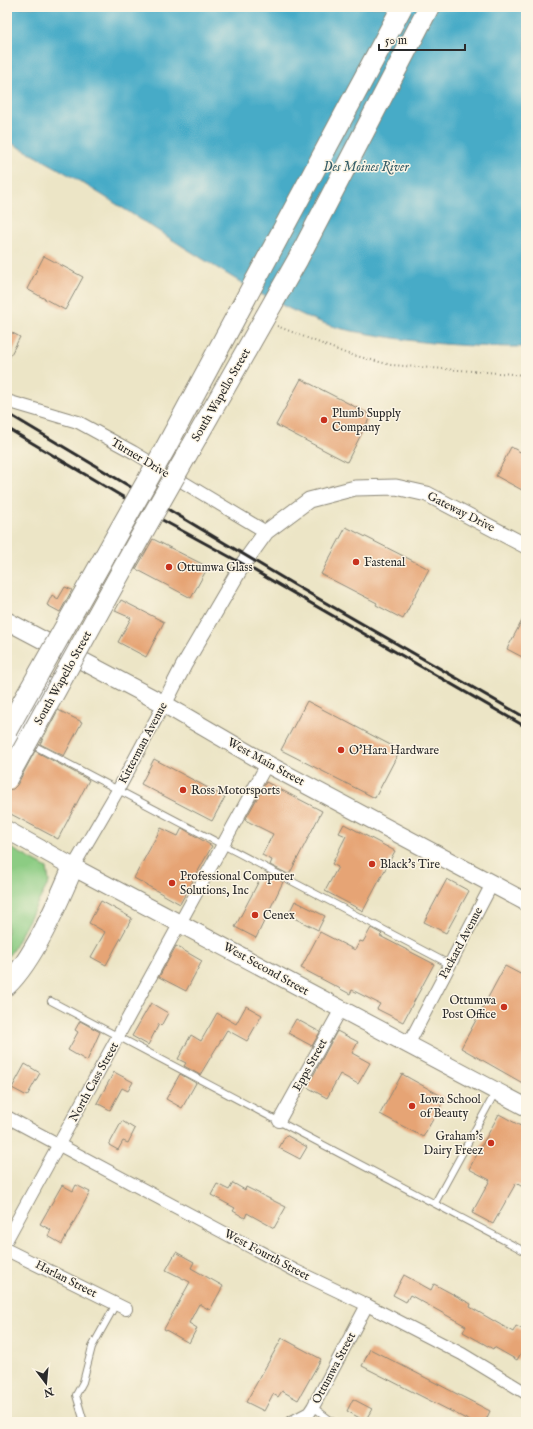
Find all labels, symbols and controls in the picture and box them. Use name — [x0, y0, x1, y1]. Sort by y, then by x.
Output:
scale bar — [379, 26, 465, 52]
text: 50 m — [385, 33, 407, 48]
water label: Des Moines River — [323, 159, 409, 176]
street label: South Wapello Street — [188, 346, 255, 445]
place label: Plumb Supply Company — [332, 406, 401, 436]
marker: Plumb Supply Company — [319, 415, 329, 425]
street label: Turner Drive — [108, 435, 172, 481]
street label: Gateway Drive — [425, 489, 498, 536]
place label: Fastenal — [364, 555, 406, 570]
marker: Fastenal — [351, 557, 361, 567]
place label: Ottumwa Glass — [177, 560, 253, 575]
marker: Ottumwa Glass — [164, 562, 174, 572]
street label: South Wapello Street — [31, 628, 96, 728]
street label: Kitterman Avenue — [115, 699, 171, 786]
street label: West Main Street — [225, 735, 307, 789]
place label: O'Hara Hardware — [349, 743, 440, 758]
marker: O'Hara Hardware — [336, 745, 346, 755]
place label: Ross Motorsports — [191, 783, 280, 799]
marker: Ross Motorsports — [178, 785, 188, 795]
place label: Black's Tire — [380, 857, 440, 872]
marker: Black's Tire — [367, 859, 377, 869]
place label: Professional Computer Solutions, Inc — [180, 869, 295, 898]
marker: Professional Computer Solutions, Inc — [167, 878, 177, 888]
street label: Packard Avenue — [436, 904, 486, 981]
place label: Cenex — [263, 908, 295, 923]
marker: Cenex — [250, 910, 260, 920]
street label: West Second Street — [220, 939, 312, 999]
place label: Ottumwa Post Office — [442, 993, 497, 1022]
marker: Ottumwa Post Office — [499, 1002, 509, 1012]
street label: Epps Street — [289, 1036, 331, 1094]
street label: North Cass Street — [66, 1040, 122, 1124]
place label: Iowa School of Beauty — [420, 1092, 482, 1121]
marker: Iowa School of Beauty — [407, 1101, 417, 1111]
place label: Graham's Dairy Freez — [424, 1129, 483, 1158]
marker: Graham's Dairy Freez — [486, 1138, 496, 1148]
street label: West Fourth Street — [222, 1226, 312, 1284]
street label: Harlan Street — [33, 1257, 99, 1301]
street label: Ottumwa Street — [309, 1330, 359, 1406]
north arrow — [26, 1363, 66, 1403]
text: N — [42, 1383, 56, 1400]

